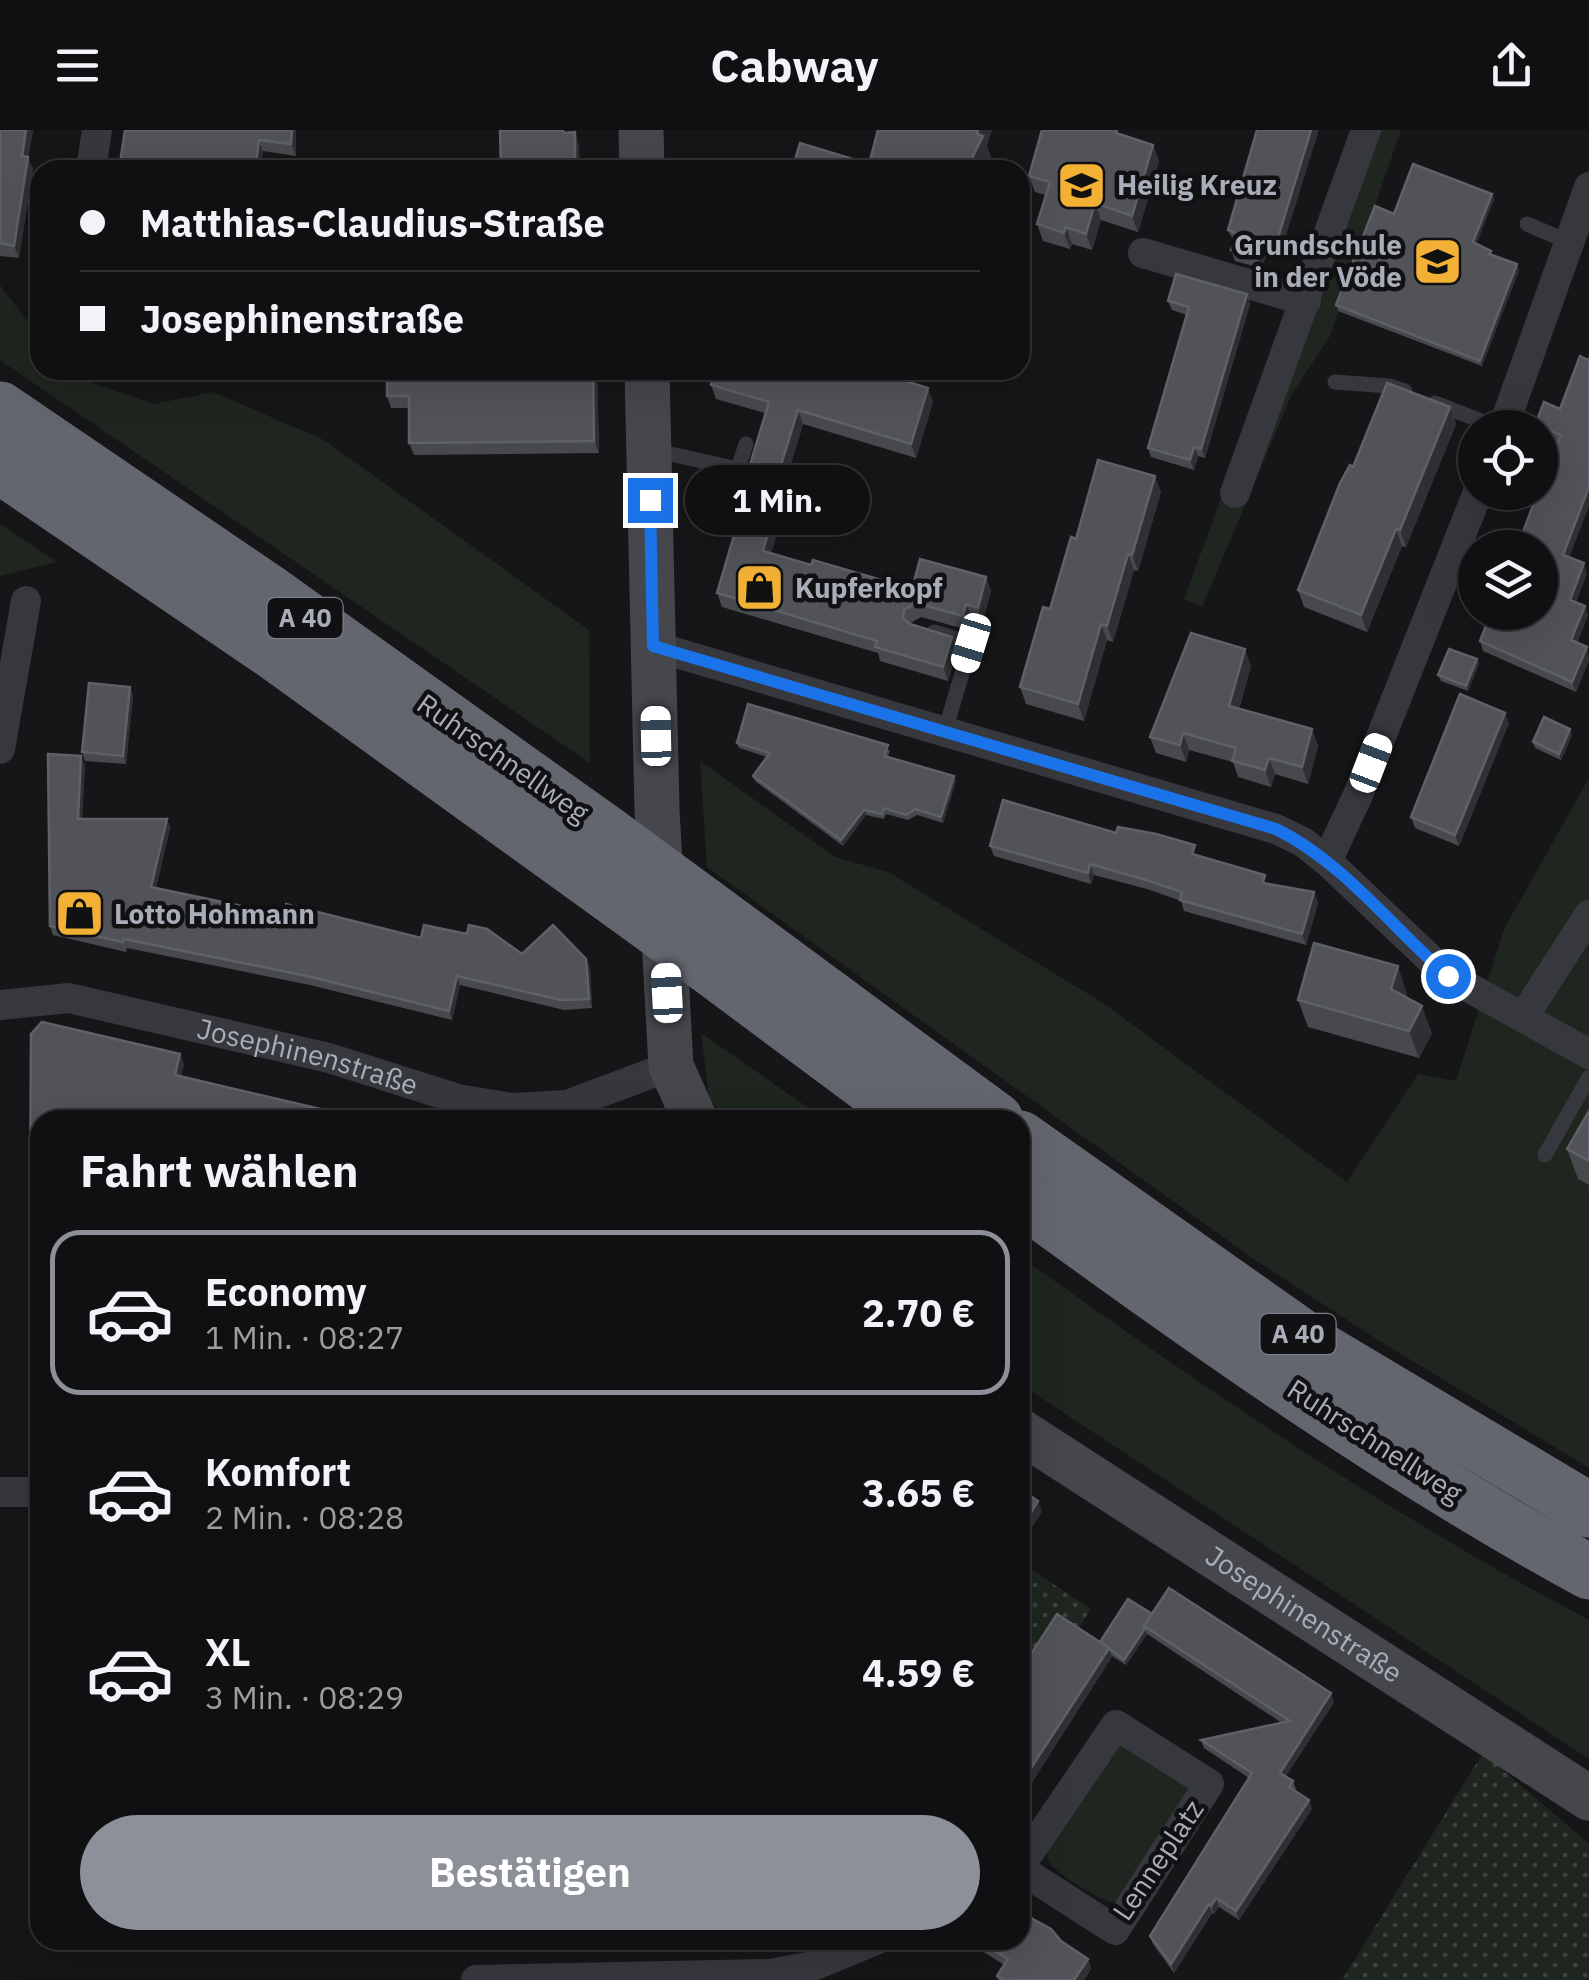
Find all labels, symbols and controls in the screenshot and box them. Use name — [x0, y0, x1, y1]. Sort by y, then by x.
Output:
text: Cabway — [710, 36, 879, 94]
icon: menu — [50, 38, 105, 93]
icon: share — [1484, 38, 1539, 93]
school or university icon: Heilig Kreuz — [1056, 159, 1108, 211]
place label: Heilig Kreuz — [1117, 166, 1277, 203]
text: Matthias-Claudius-Straße — [140, 198, 605, 247]
place label: Grundschule in der Vöde — [1234, 226, 1402, 295]
school or university icon: Grundschule in der Vöde — [1411, 235, 1463, 287]
text: Josephinenstraße — [140, 294, 464, 343]
map controls — [1458, 410, 1558, 630]
button: locate — [1458, 410, 1558, 510]
callout: 1 Min. — [685, 465, 870, 535]
route end — [628, 478, 673, 523]
text: 1 Min. — [732, 479, 823, 521]
button: layers — [1458, 530, 1558, 630]
shop icon: Kupferkopf — [734, 562, 786, 614]
place label: Kupferkopf — [795, 569, 943, 606]
road number: A 40 — [268, 598, 342, 638]
car — [948, 610, 994, 676]
street label: Ruhrschnellweg — [410, 685, 597, 831]
car — [640, 706, 672, 766]
car — [1346, 730, 1396, 796]
shop icon: Lotto Hohmann — [53, 888, 105, 940]
place label: Lotto Hohmann — [114, 895, 315, 932]
route start — [1426, 954, 1471, 999]
car — [650, 962, 684, 1024]
street label: Josephinenstraße — [194, 1009, 423, 1103]
text: Fahrt wählen — [80, 1141, 359, 1199]
text: Economy — [205, 1267, 367, 1316]
icon: car — [85, 1268, 175, 1358]
text: 2.70 € — [862, 1288, 975, 1337]
road number: A 40 — [1260, 1314, 1336, 1354]
text: 1 Min. · 08:27 — [205, 1316, 404, 1358]
street label: Ruhrschnellweg — [1281, 1370, 1470, 1511]
text: Komfort — [205, 1447, 351, 1496]
icon: car — [85, 1448, 175, 1538]
text: 3.65 € — [862, 1468, 975, 1517]
text: 2 Min. · 08:28 — [205, 1496, 404, 1538]
street label: Josephinenstraße — [1199, 1537, 1410, 1691]
text: XL — [205, 1627, 251, 1676]
icon: car — [85, 1628, 175, 1718]
text: 4.59 € — [862, 1648, 975, 1697]
text: 3 Min. · 08:29 — [205, 1676, 404, 1718]
street label: Lenneplatz — [1104, 1792, 1211, 1927]
button: Bestätigen — [80, 1815, 980, 1930]

